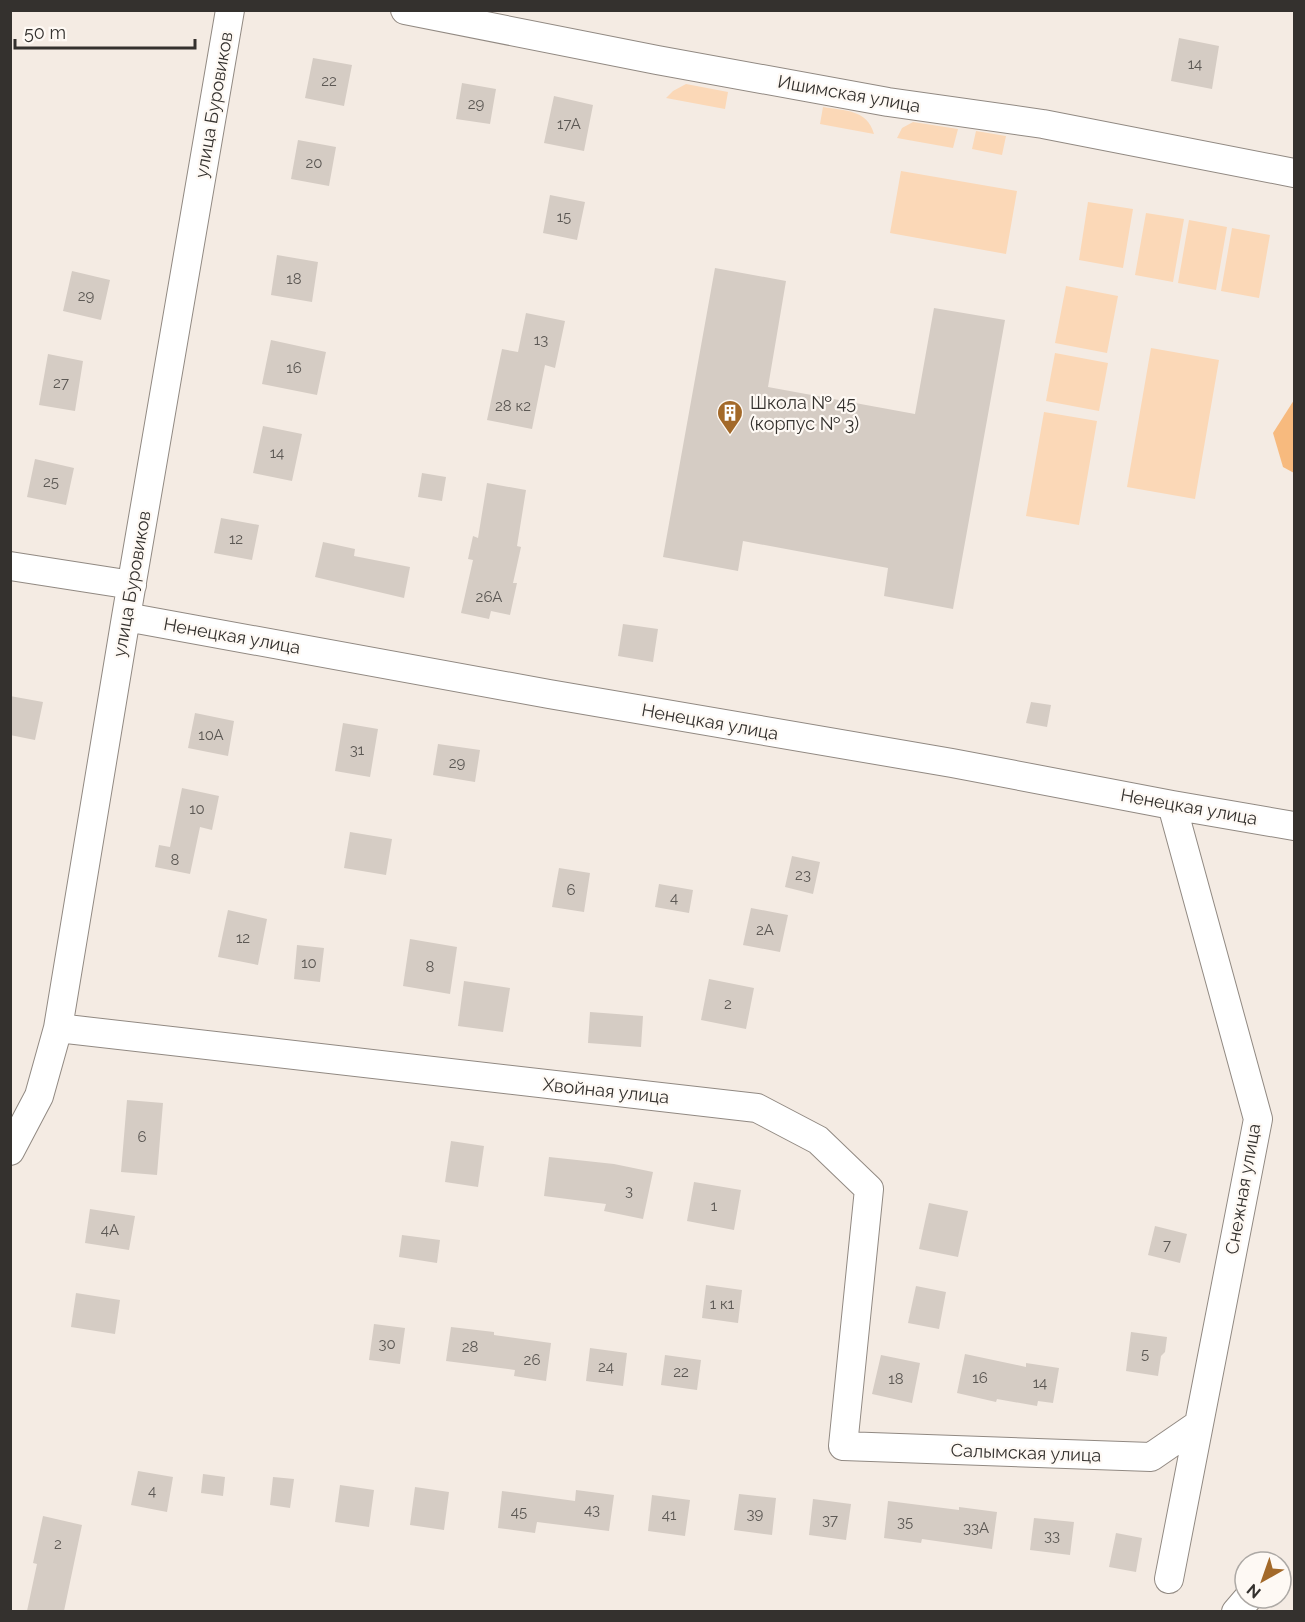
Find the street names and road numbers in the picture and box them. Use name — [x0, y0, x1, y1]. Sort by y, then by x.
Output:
street label: улица Буровиков — [190, 30, 237, 180]
street label: Ишимская улица — [776, 71, 922, 116]
street label: улица Буровиков — [108, 509, 155, 659]
street label: Ненецкая улица — [162, 613, 302, 658]
street label: Ненецкая улица — [640, 699, 780, 744]
street label: Ненецкая улица — [1119, 784, 1259, 829]
street label: Хвойная улица — [542, 1073, 670, 1108]
street label: Снежная улица — [1221, 1122, 1264, 1256]
street label: Салымская улица — [950, 1439, 1102, 1466]

